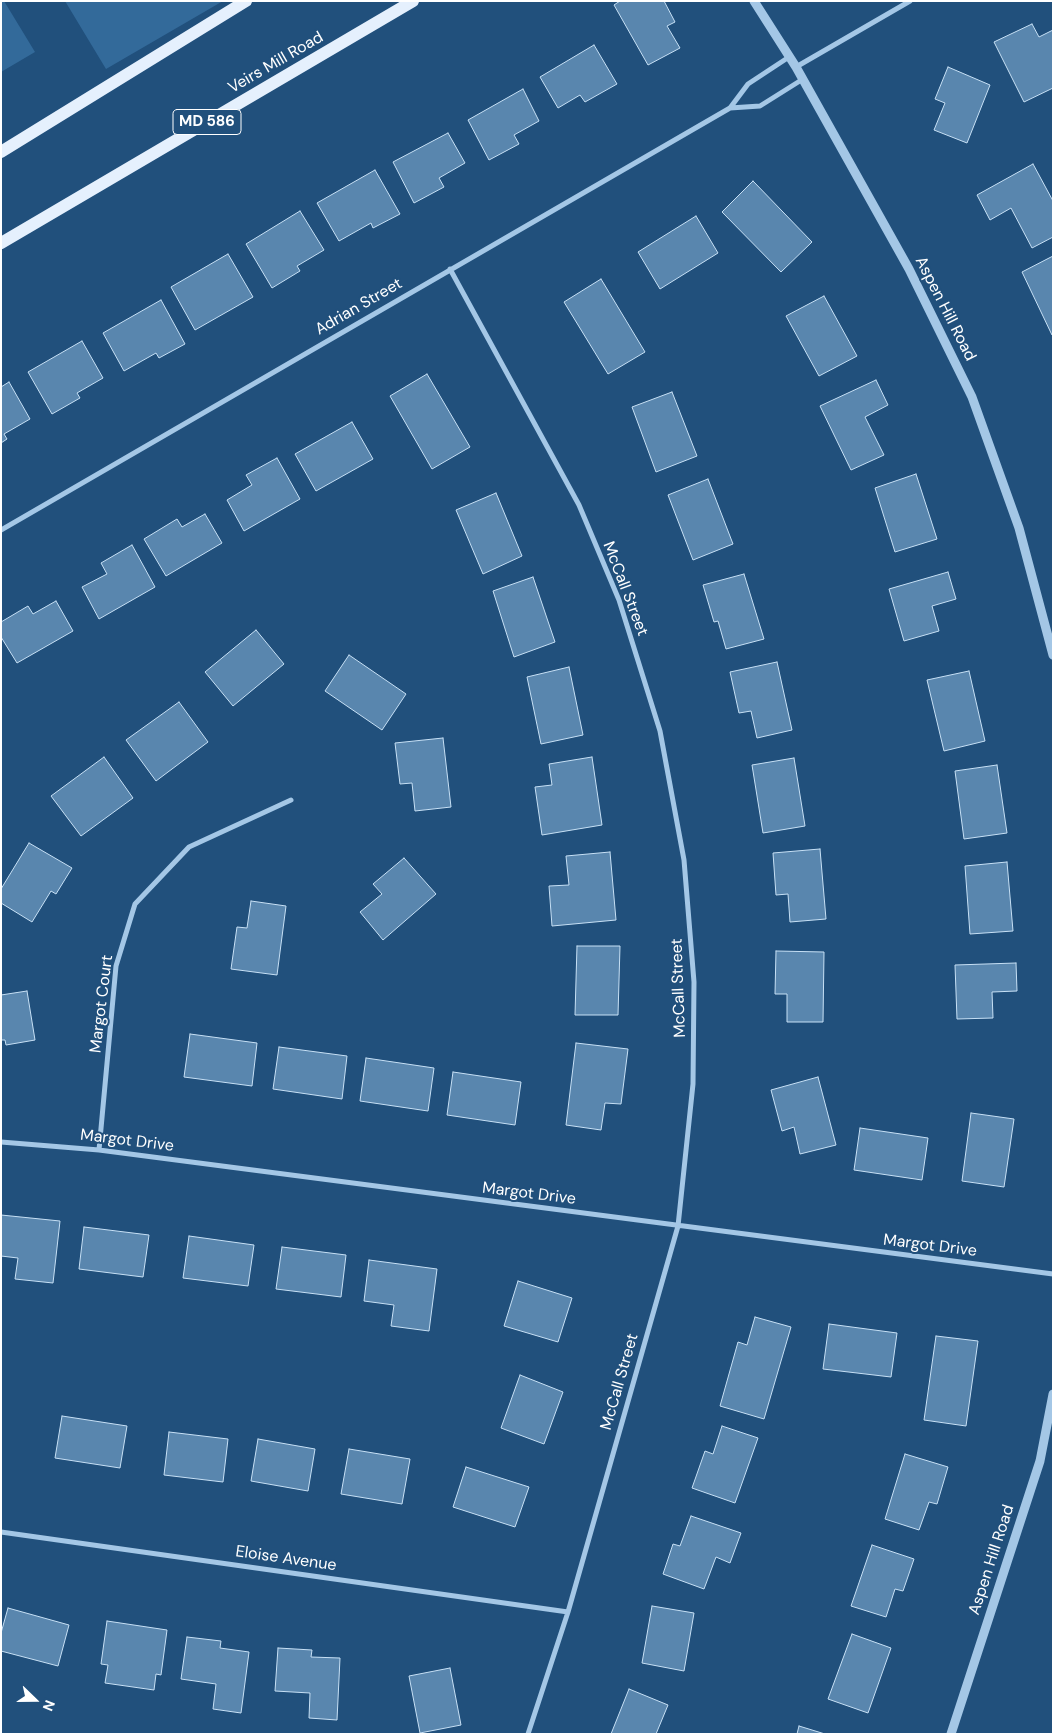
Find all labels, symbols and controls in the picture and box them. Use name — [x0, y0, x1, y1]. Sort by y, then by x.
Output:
street label: Veirs Mill Road — [225, 28, 327, 98]
road number: MD 586 — [173, 110, 241, 134]
street label: Aspen Hill Road — [910, 254, 980, 364]
street label: Adrian Street — [312, 274, 406, 340]
street label: McCall Street — [598, 539, 652, 639]
street label: McCall Street — [668, 938, 690, 1038]
street label: Margot Court — [86, 954, 118, 1054]
street label: Margot Drive — [79, 1126, 175, 1156]
street label: Margot Drive — [481, 1179, 577, 1209]
street label: Margot Drive — [882, 1231, 978, 1261]
street label: McCall Street — [597, 1332, 643, 1432]
street label: Aspen Hill Road — [965, 1503, 1019, 1617]
street label: Eloise Avenue — [234, 1542, 338, 1576]
north arrow — [10, 1675, 60, 1725]
text: N — [39, 1698, 59, 1714]

